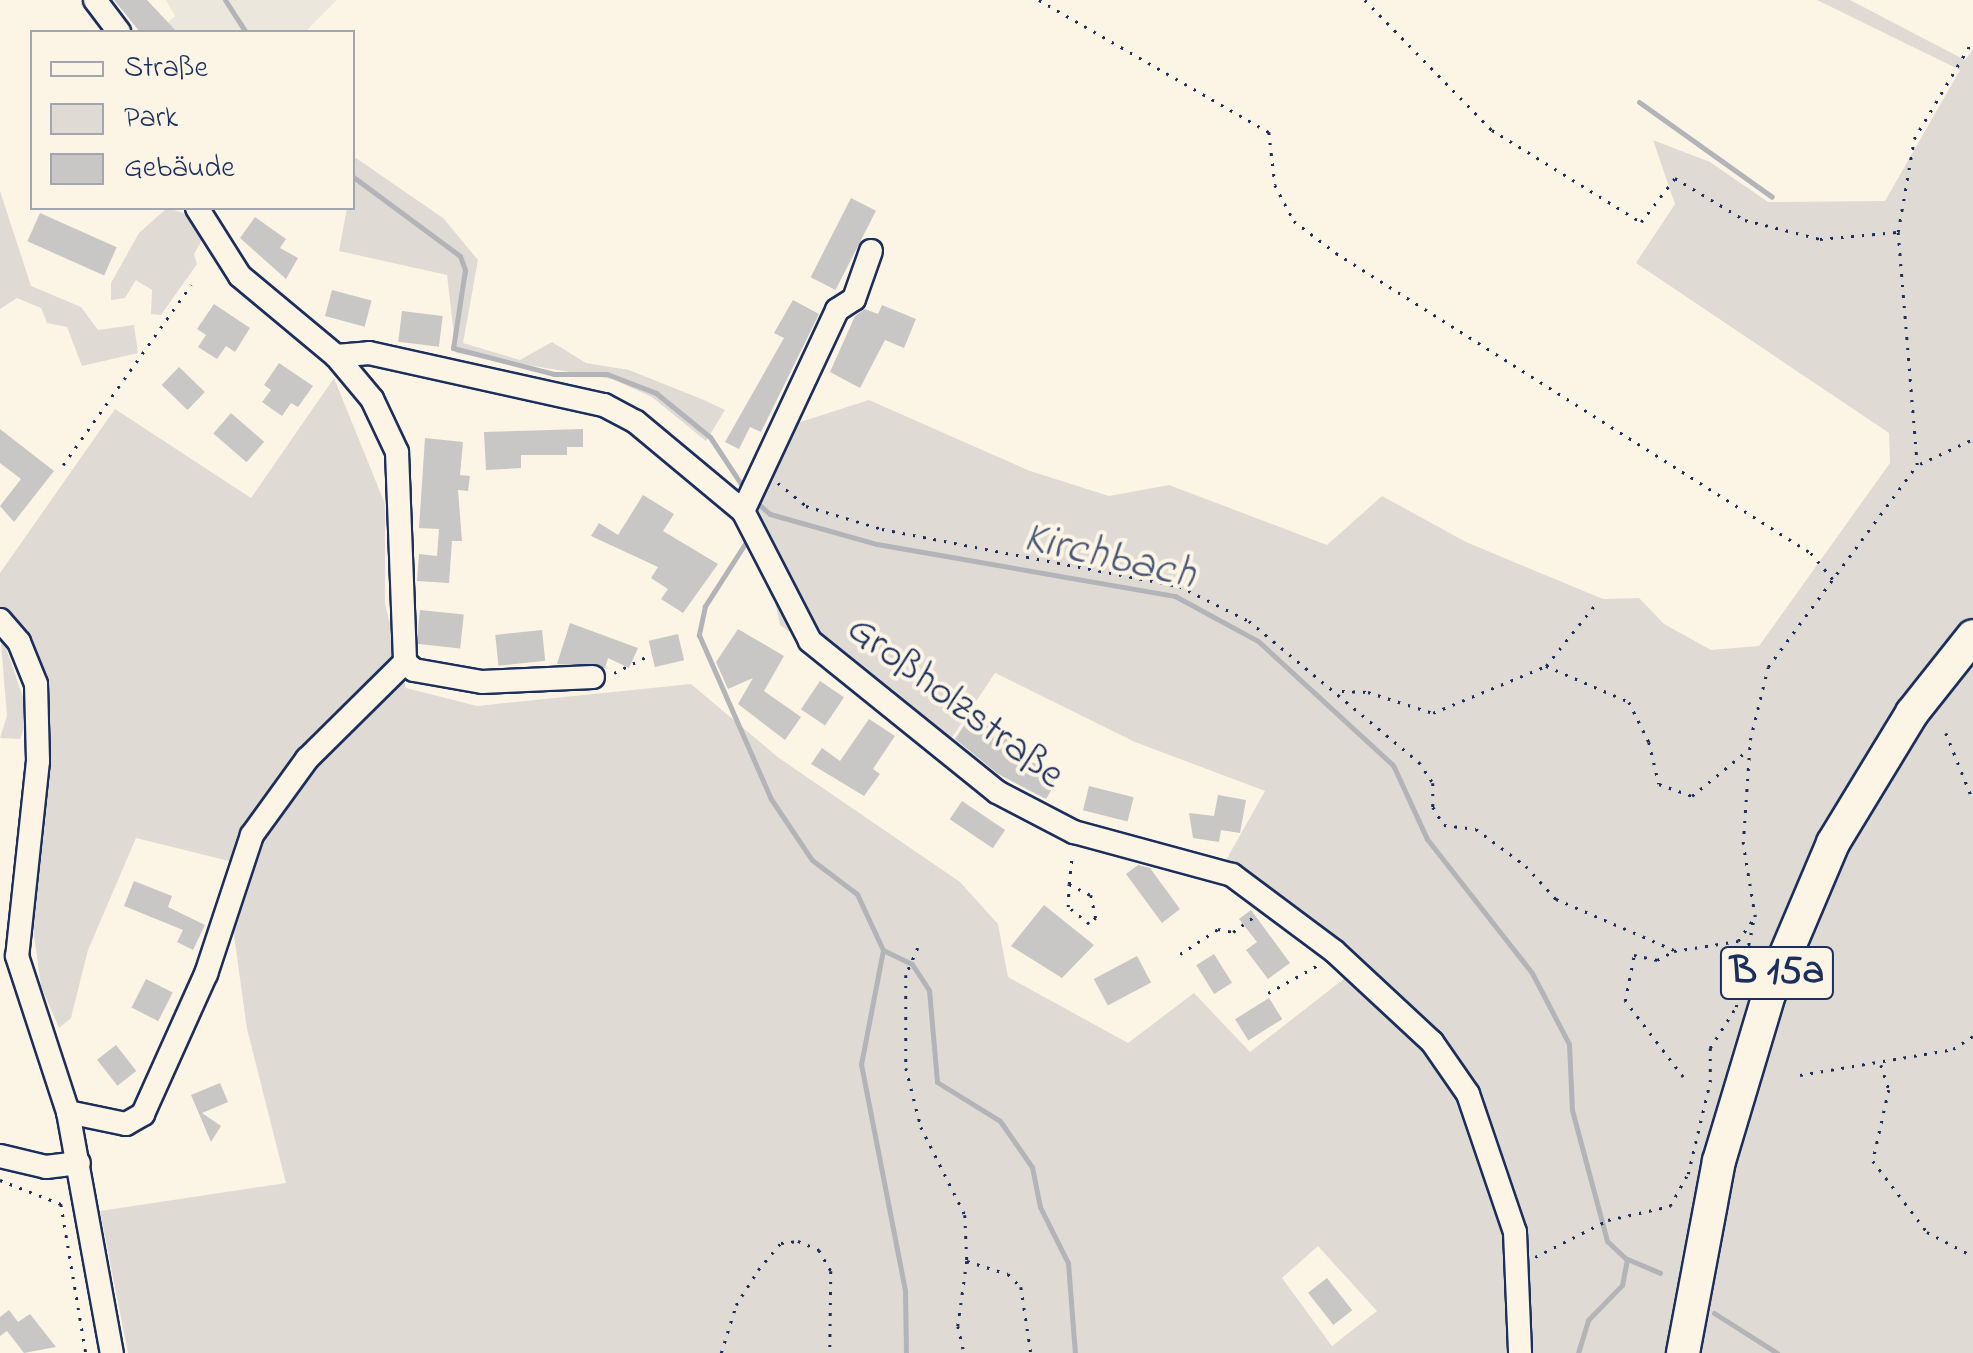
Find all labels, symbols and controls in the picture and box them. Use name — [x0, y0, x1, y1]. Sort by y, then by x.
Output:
legend — [30, 30, 355, 210]
text: Straße — [124, 47, 208, 91]
text: Park — [124, 97, 178, 141]
text: Gebäude — [124, 147, 235, 191]
water label: Kirchbach — [1018, 512, 1200, 604]
street label: Großholzstraße — [836, 605, 1074, 801]
road number: B 15a — [1720, 938, 1834, 1008]

